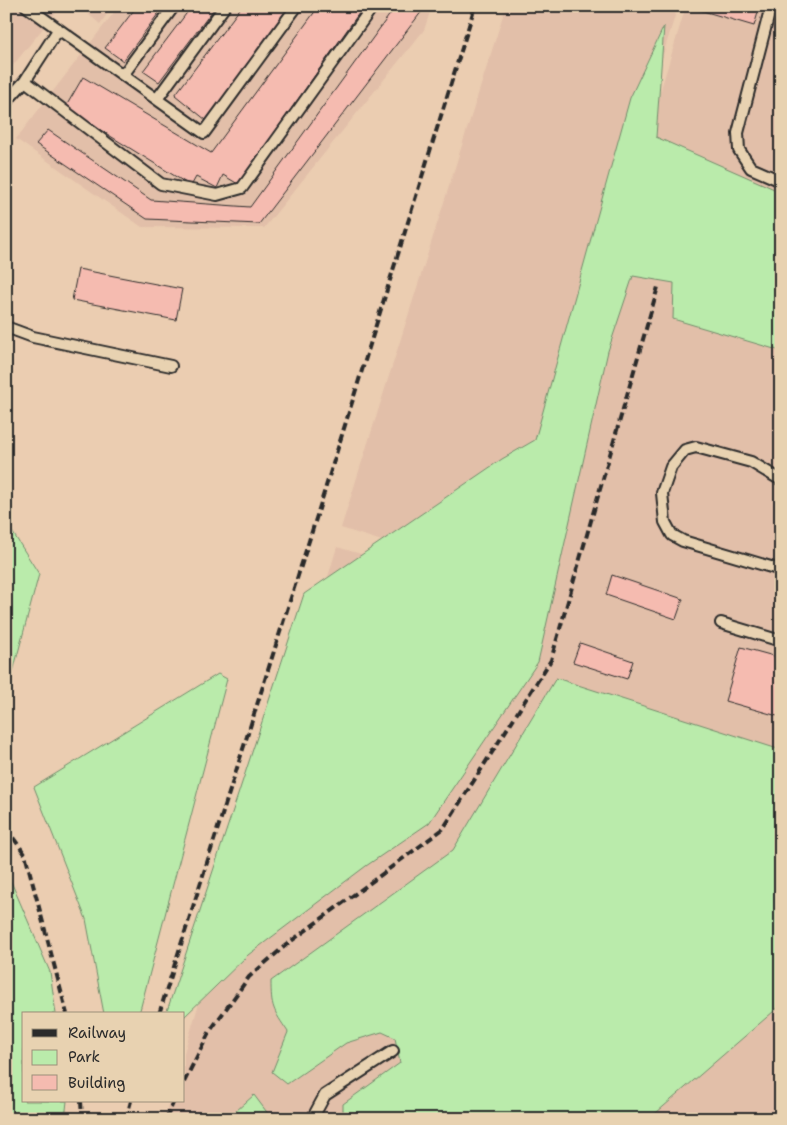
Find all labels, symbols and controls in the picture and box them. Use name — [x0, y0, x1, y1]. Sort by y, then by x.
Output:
legend — [22, 1012, 185, 1102]
text: Railway — [68, 1023, 126, 1043]
text: Park — [68, 1047, 100, 1067]
text: Building — [68, 1073, 125, 1093]

